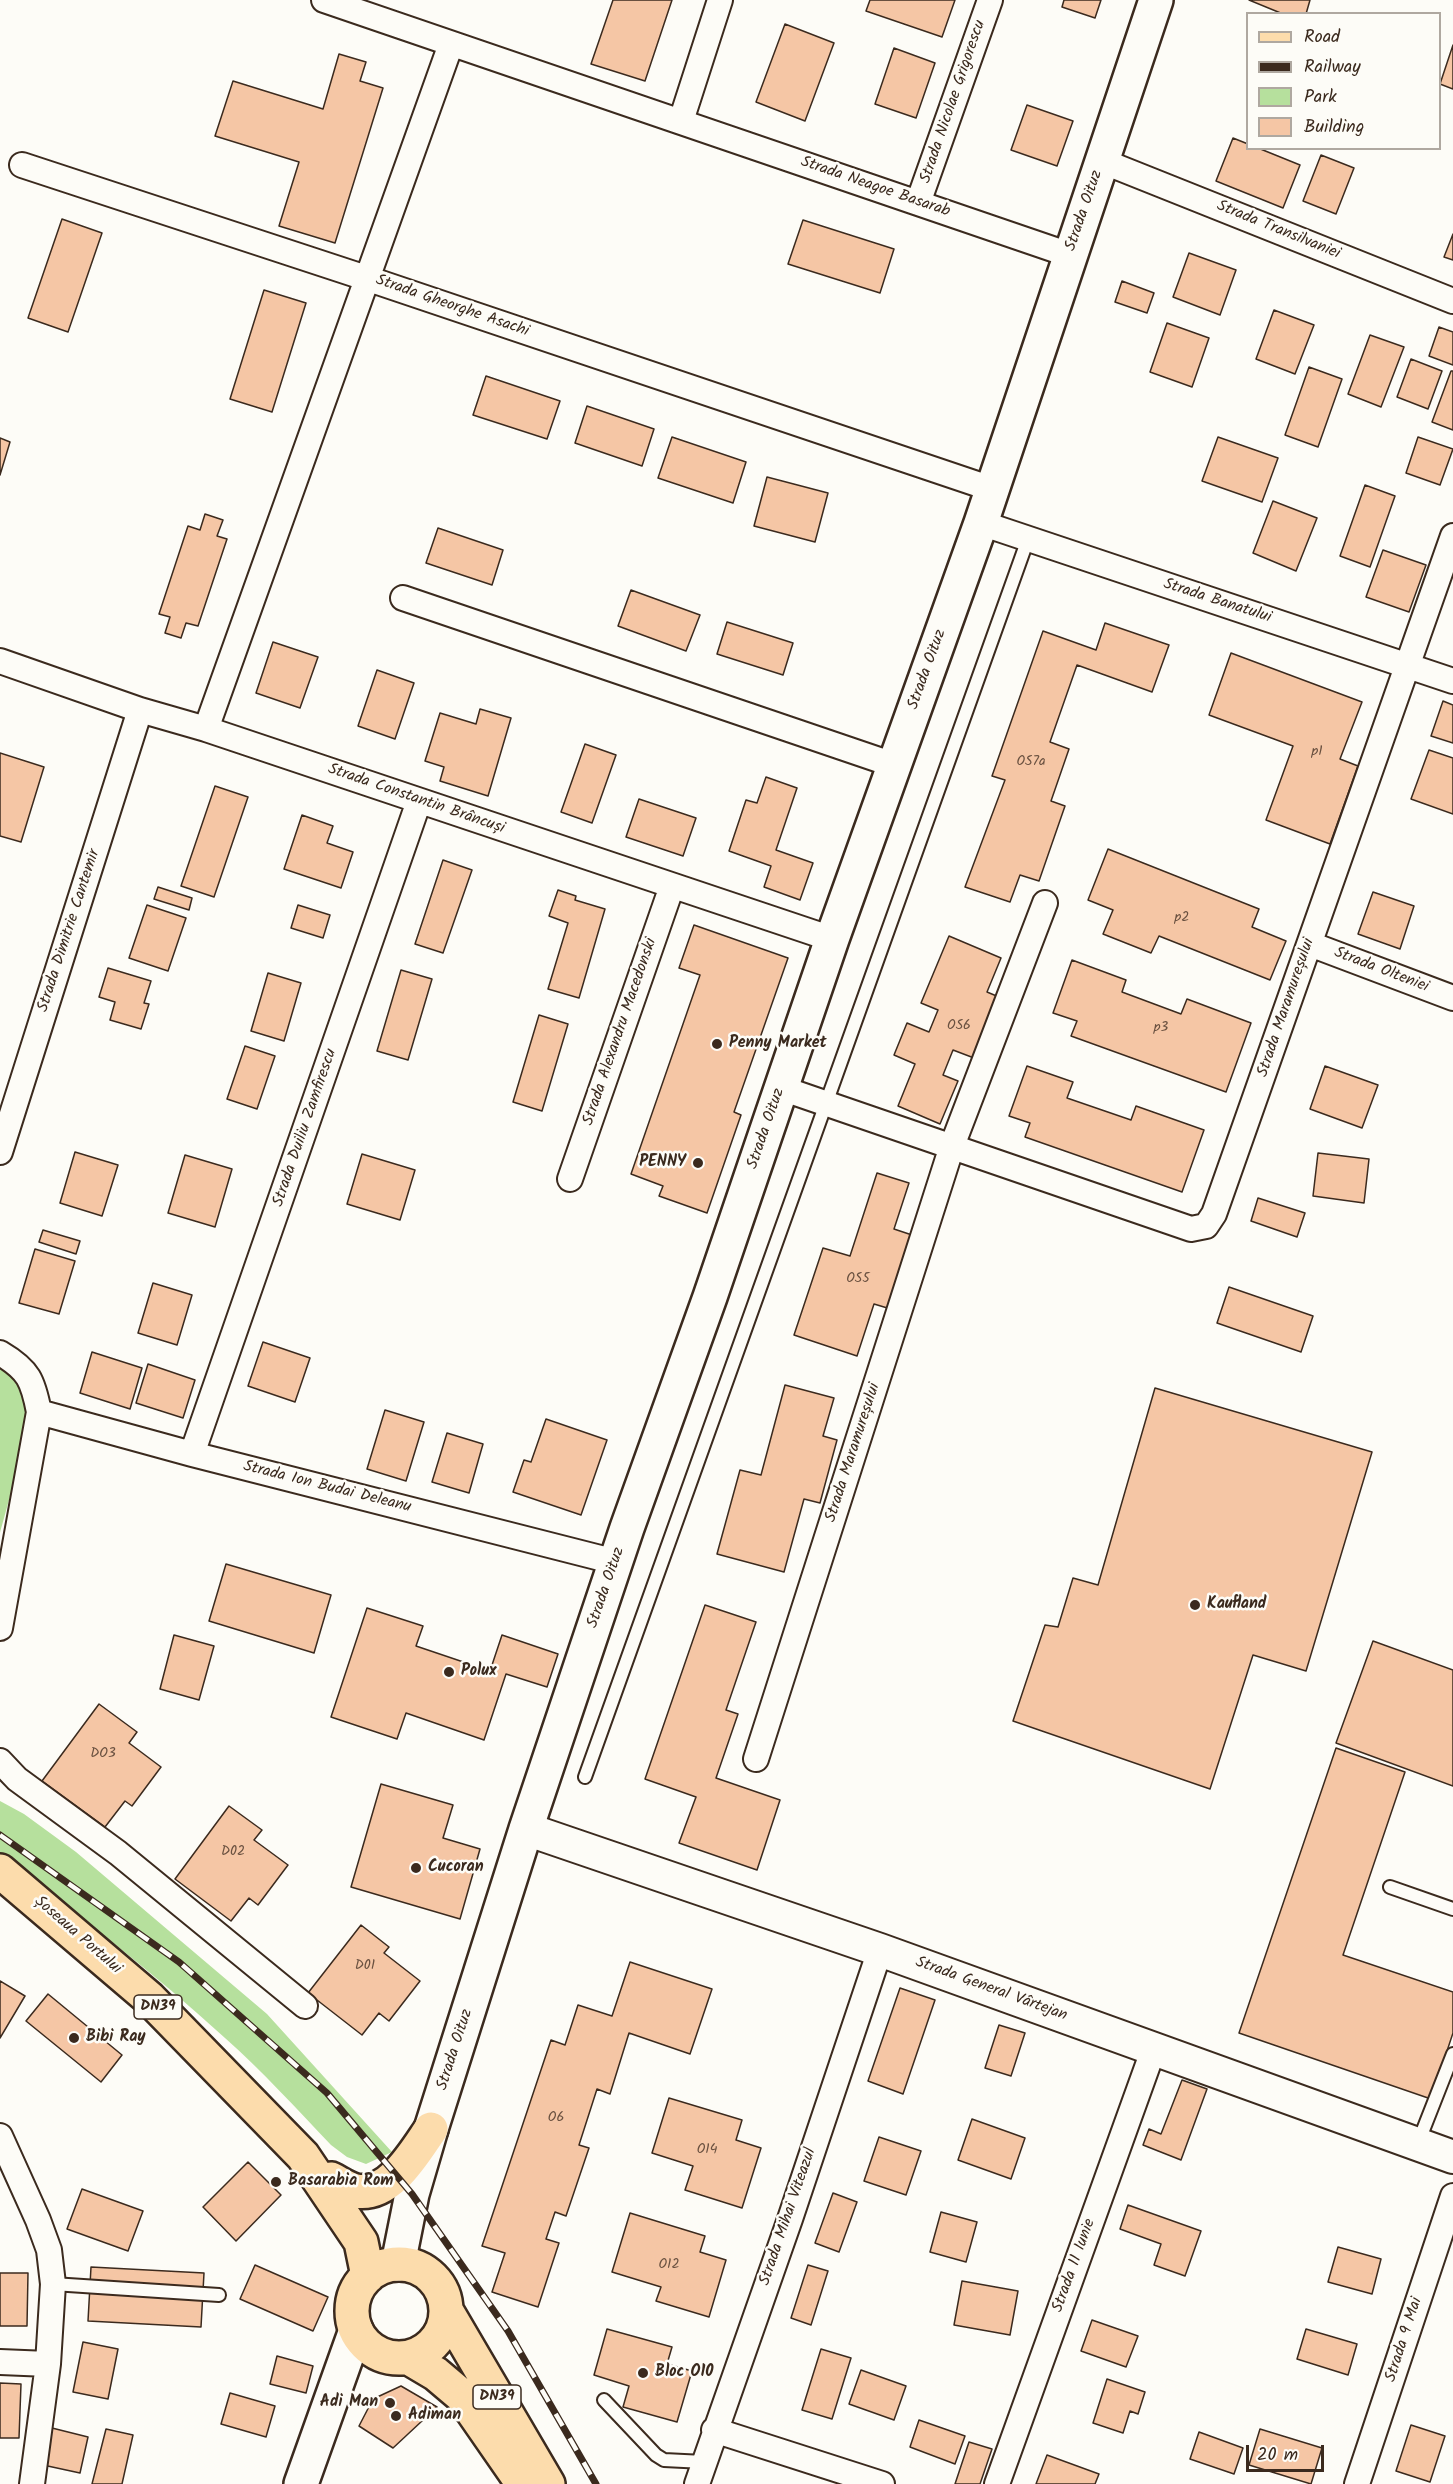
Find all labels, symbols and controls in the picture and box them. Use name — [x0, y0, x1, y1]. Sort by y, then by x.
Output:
legend — [1246, 12, 1441, 150]
street label: Strada Nicolae Grigorescu — [917, 18, 991, 186]
text: Road — [1304, 23, 1340, 52]
text: Railway — [1304, 53, 1361, 82]
text: Park — [1304, 83, 1337, 112]
text: Building — [1304, 113, 1364, 142]
street label: Strada Neagoe Basarab — [798, 153, 952, 223]
street label: Strada Oituz — [1062, 168, 1108, 254]
street label: Strada Transilvaniei — [1213, 197, 1343, 265]
street label: Strada Gheorghe Asachi — [373, 272, 531, 342]
street label: Strada Banatului — [1161, 575, 1273, 629]
street label: Strada Oituz — [905, 627, 951, 713]
house number: p1 — [1311, 745, 1323, 761]
house number: OS7a — [1016, 755, 1046, 771]
street label: Strada Constantin Brâncuși — [325, 761, 507, 839]
street label: Strada Dimitrie Cantemir — [35, 847, 105, 1015]
house number: p2 — [1175, 911, 1189, 927]
street label: Strada Alexandru Macedonski — [580, 936, 662, 1128]
street label: Strada Maramureșului — [1254, 936, 1320, 1080]
street label: Strada Olteniei — [1331, 944, 1431, 998]
house number: OS6 — [947, 1019, 971, 1035]
house number: p3 — [1154, 1021, 1168, 1037]
place label: Penny Market — [729, 1034, 827, 1054]
marker: Penny Market — [710, 1037, 724, 1051]
street label: Strada Duiliu Zamfirescu — [270, 1046, 342, 1210]
street label: Strada Oituz — [744, 1086, 790, 1172]
place label: PENNY — [639, 1153, 686, 1173]
marker: PENNY — [691, 1156, 705, 1170]
house number: OS5 — [846, 1272, 870, 1288]
street label: Strada Maramureșului — [822, 1381, 886, 1525]
street label: Strada Ion Budai Deleanu — [241, 1458, 413, 1518]
street label: Strada Oituz — [584, 1545, 630, 1631]
place label: Kaufland — [1207, 1595, 1266, 1615]
marker: Kaufland — [1188, 1598, 1202, 1612]
place label: Polux — [461, 1662, 497, 1682]
marker: Polux — [442, 1665, 456, 1679]
house number: DO3 — [90, 1747, 116, 1763]
house number: D02 — [221, 1845, 245, 1861]
place label: Cucoran — [428, 1858, 484, 1878]
marker: Cucoran — [409, 1861, 423, 1875]
street label: Șoseaua Portului — [29, 1893, 125, 1979]
street label: Strada General Vârtejan — [913, 1954, 1069, 2026]
house number: D01 — [355, 1959, 375, 1975]
road number: DN39 — [134, 1995, 182, 2019]
street label: Strada Oituz — [434, 2007, 478, 2093]
place label: Bibi Ray — [86, 2028, 146, 2048]
marker: Bibi Ray — [67, 2031, 81, 2045]
house number: O6 — [548, 2111, 564, 2127]
house number: O14 — [697, 2143, 717, 2159]
street label: Strada Mihai Viteazul — [756, 2146, 822, 2288]
place label: Basarabia Rom — [288, 2172, 393, 2192]
marker: Basarabia Rom — [269, 2175, 283, 2189]
street label: Strada 11 Iunie — [1049, 2217, 1101, 2315]
house number: O12 — [658, 2258, 680, 2274]
street label: Strada 9 Mai — [1382, 2295, 1428, 2385]
place label: Bloc O10 — [655, 2363, 713, 2383]
marker: Bloc O10 — [636, 2366, 650, 2380]
road number: DN39 — [473, 2385, 521, 2409]
place label: Adi Man — [320, 2393, 378, 2413]
marker: Adi Man — [383, 2396, 397, 2410]
place label: Adiman — [408, 2406, 461, 2426]
marker: Adiman — [389, 2409, 403, 2423]
scale bar — [1249, 2433, 1327, 2471]
text: 20 m — [1257, 2441, 1298, 2470]

